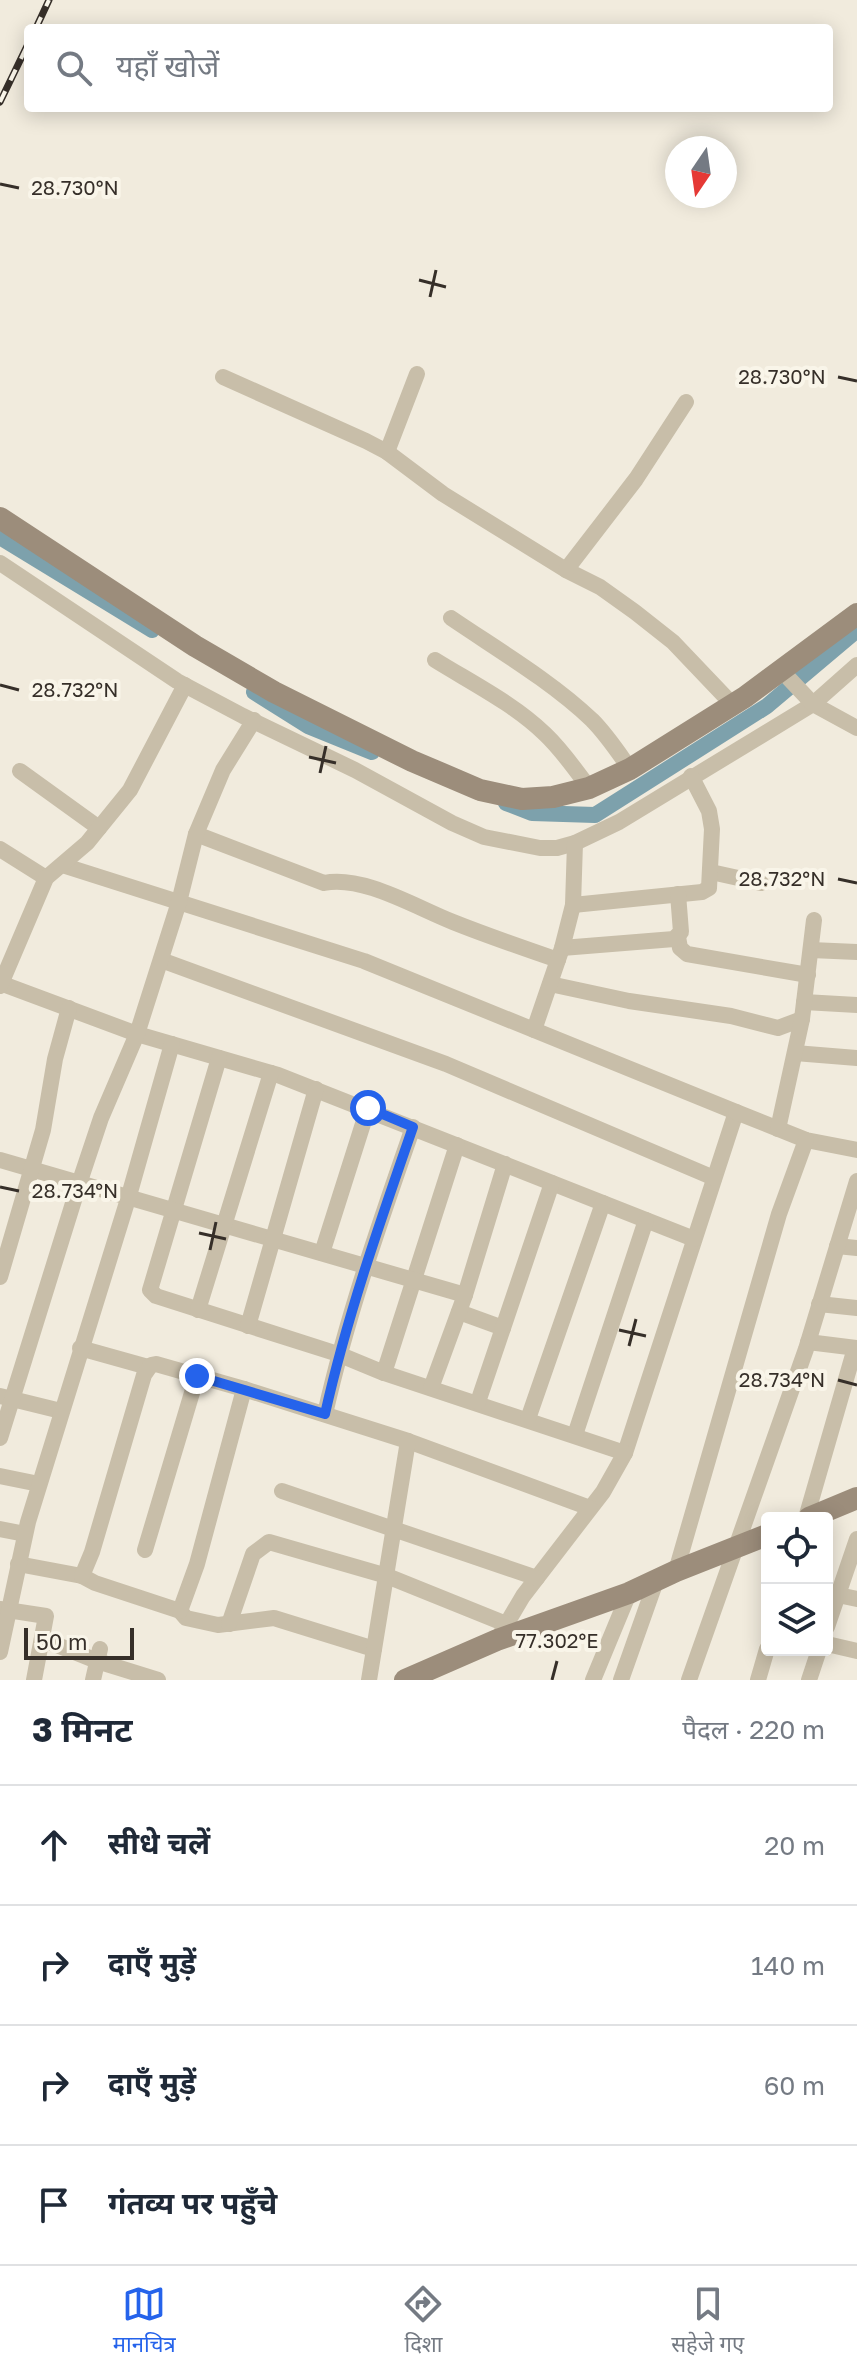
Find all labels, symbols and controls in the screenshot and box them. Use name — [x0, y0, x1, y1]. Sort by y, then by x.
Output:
search box — [24, 24, 833, 112]
icon: search — [52, 46, 96, 90]
text: यहाँ खोजें — [116, 48, 219, 84]
north arrow — [665, 136, 737, 208]
text: 28.730°N — [31, 175, 119, 199]
text: 28.730°N — [738, 364, 826, 388]
text: 28.732°N — [32, 677, 118, 701]
text: 28.732°N — [739, 866, 825, 890]
route start — [350, 1090, 386, 1126]
text: 28.734°N — [32, 1178, 118, 1202]
route end — [179, 1358, 215, 1394]
text: 28.734°N — [739, 1367, 825, 1391]
map controls — [761, 1512, 833, 1656]
button: locate — [761, 1512, 833, 1584]
button: layers — [761, 1584, 833, 1656]
scale bar — [24, 1624, 134, 1660]
text: 50 m — [36, 1628, 87, 1655]
text: 77.302°E — [516, 1628, 598, 1652]
text: 3 मिनट — [32, 1709, 133, 1749]
text: पैदल · 220 m — [682, 1714, 825, 1745]
icon: ahead — [32, 1823, 76, 1867]
text: सीधे चलें — [108, 1825, 210, 1861]
text: 20 m — [764, 1830, 825, 1861]
icon: right — [32, 1943, 76, 1987]
text: दाएँ मुड़ें — [108, 1945, 196, 1981]
text: 140 m — [751, 1950, 825, 1981]
icon: right — [32, 2063, 76, 2107]
text: दाएँ मुड़ें — [108, 2065, 196, 2101]
text: 60 m — [764, 2070, 825, 2101]
icon: arrive — [32, 2183, 76, 2227]
text: गंतव्य पर पहुँचे — [108, 2185, 277, 2221]
tab: मानचित्र — [113, 2282, 176, 2361]
tab: दिशा — [401, 2282, 445, 2361]
tab: सहेजे गए — [671, 2282, 744, 2361]

